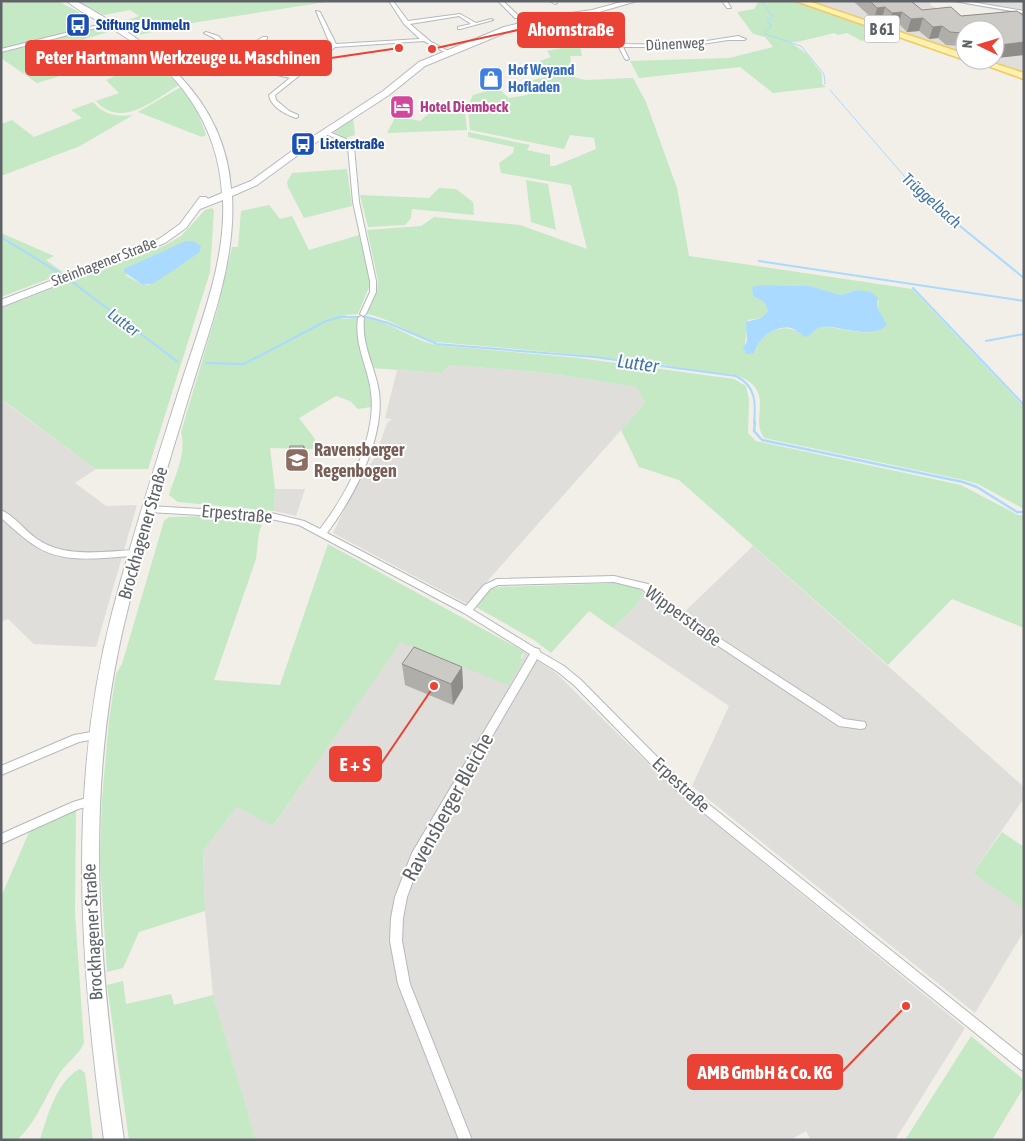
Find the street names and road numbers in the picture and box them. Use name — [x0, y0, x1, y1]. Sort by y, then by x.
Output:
road number: B 61 — [864, 15, 900, 42]
street label: Dünenweg — [645, 33, 705, 54]
street label: Steinhagener Straße — [49, 234, 159, 289]
street label: Brockhagener Straße — [114, 464, 171, 602]
street label: Erpestraße — [201, 500, 273, 527]
street label: Wipperstraße — [641, 581, 726, 650]
street label: Ravensberger Bleiche — [397, 728, 498, 885]
street label: Erpestraße — [648, 753, 715, 817]
street label: Brockhagener Straße — [78, 863, 107, 1001]

